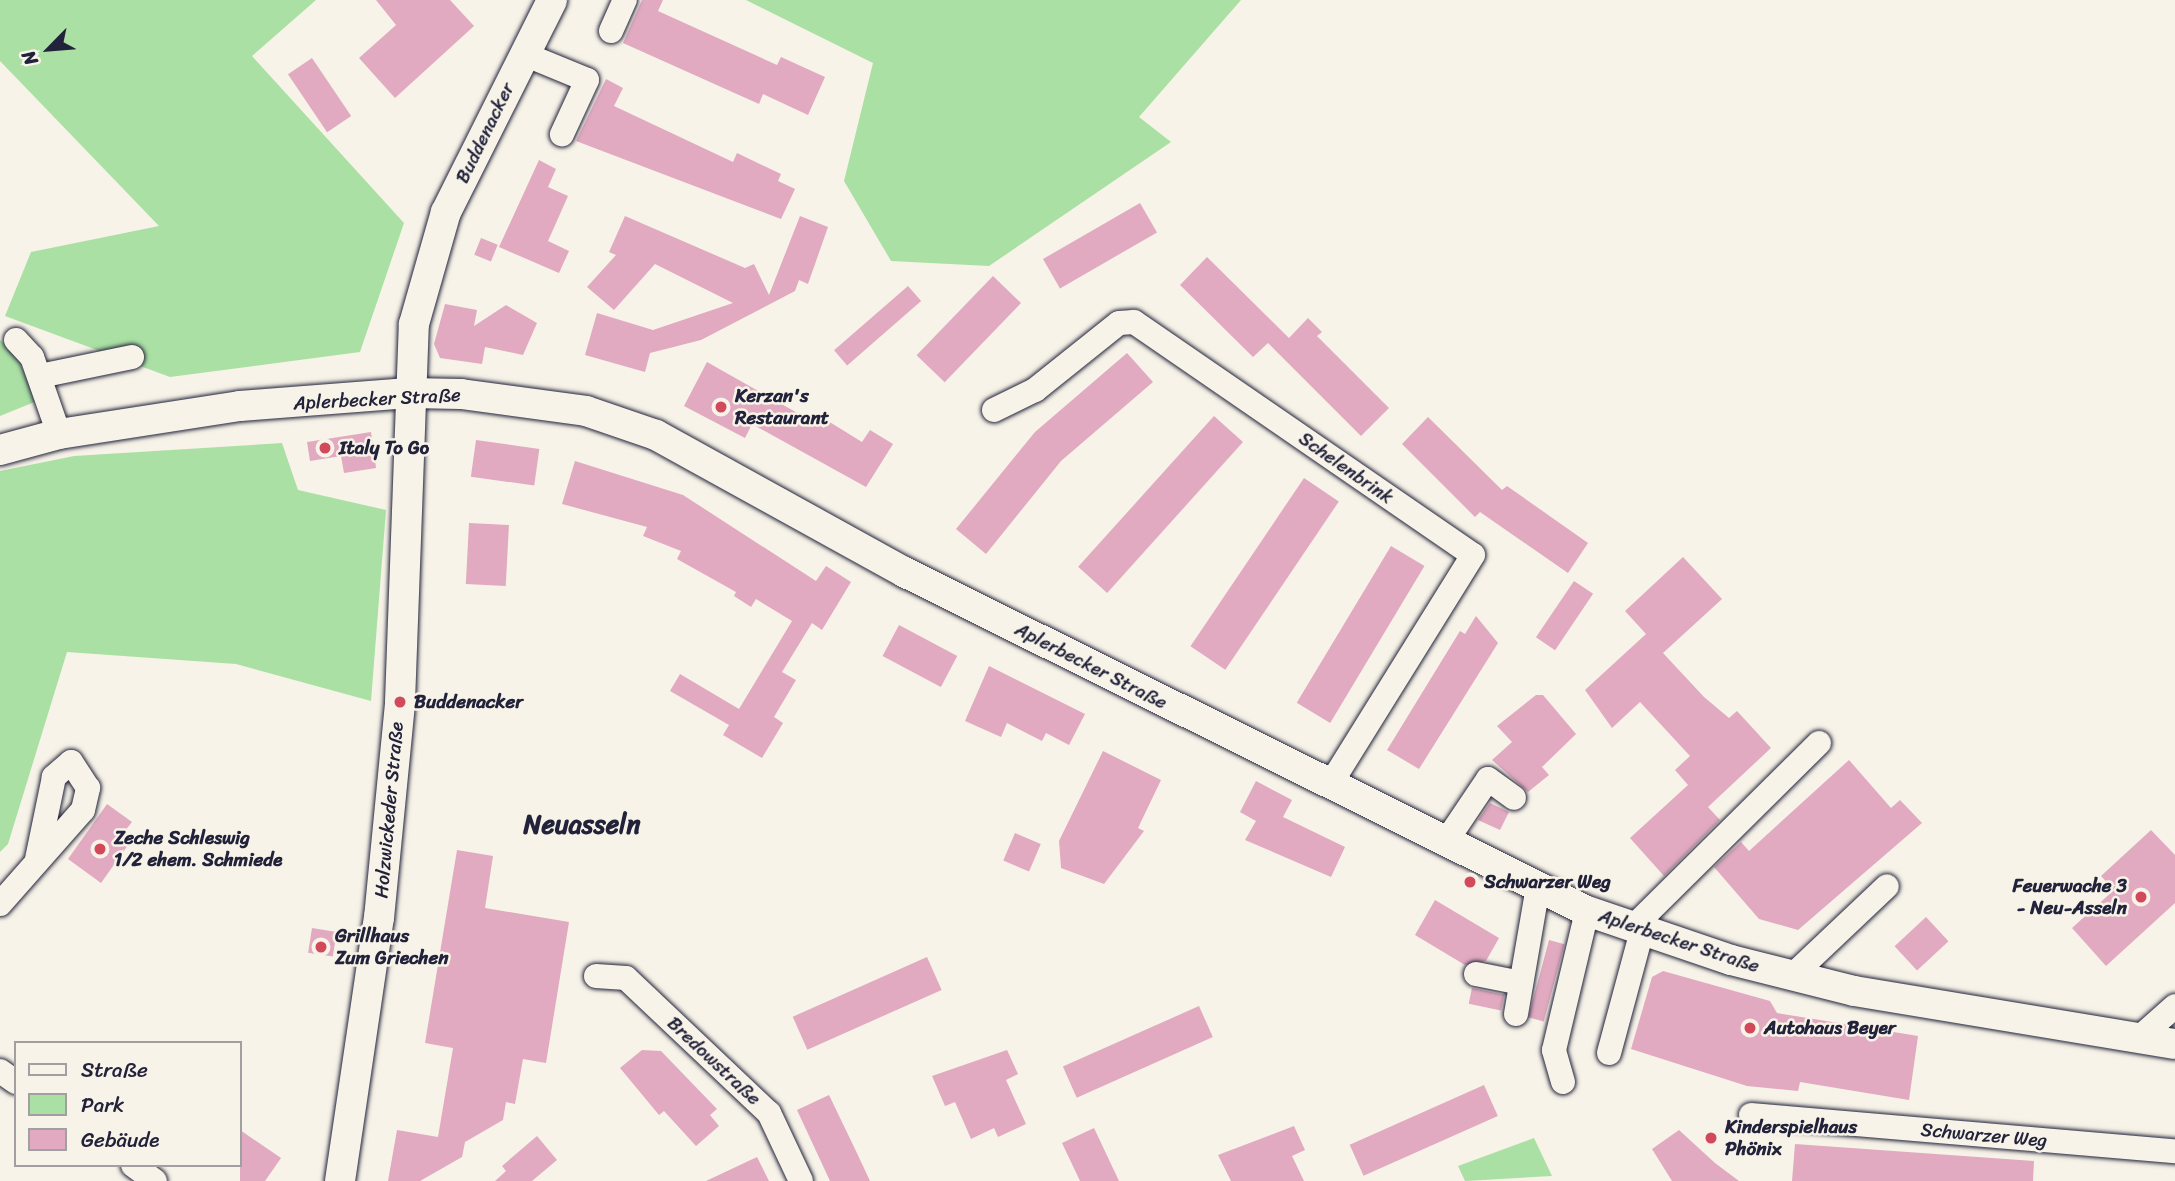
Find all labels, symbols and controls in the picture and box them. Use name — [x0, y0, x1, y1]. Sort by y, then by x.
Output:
north arrow — [14, 14, 84, 84]
text: N — [12, 45, 47, 71]
street label: Buddenacker — [451, 79, 519, 187]
street label: Aplerbecker Straße — [293, 383, 461, 415]
place label: Kerzan's Restaurant — [735, 385, 829, 429]
marker: Kerzan's Restaurant — [713, 399, 729, 415]
street label: Schelenbrink — [1294, 427, 1398, 509]
place label: Italy To Go — [339, 437, 429, 459]
marker: Italy To Go — [317, 440, 333, 456]
street label: Aplerbecker Straße — [1011, 618, 1171, 714]
place label: Buddenacker — [414, 691, 523, 713]
marker: Buddenacker — [392, 694, 408, 710]
street label: Holzwickeder Straße — [370, 721, 408, 899]
district label: Neuasseln — [523, 809, 641, 841]
place label: Zeche Schleswig 1/2 ehem. Schmiede — [114, 827, 282, 871]
marker: Zeche Schleswig 1/2 ehem. Schmiede — [92, 841, 108, 857]
place label: Schwarzer Weg — [1484, 871, 1611, 893]
marker: Schwarzer Weg — [1462, 874, 1478, 890]
place label: Feuerwache 3 - Neu-Asseln — [2013, 875, 2127, 919]
marker: Feuerwache 3 - Neu-Asseln — [2133, 889, 2149, 905]
street label: Aplerbecker Straße — [1596, 904, 1762, 978]
place label: Grillhaus Zum Griechen — [335, 925, 449, 969]
marker: Grillhaus Zum Griechen — [313, 939, 329, 955]
street label: Bredowstraße — [662, 1012, 766, 1110]
place label: Autohaus Beyer — [1764, 1017, 1896, 1039]
marker: Autohaus Beyer — [1742, 1020, 1758, 1036]
legend — [14, 1041, 242, 1167]
text: Straße — [81, 1051, 148, 1089]
text: Park — [81, 1086, 124, 1124]
place label: Kinderspielhaus Phönix — [1725, 1116, 1857, 1160]
street label: Schwarzer Weg — [1920, 1118, 2048, 1152]
text: Gebäude — [81, 1121, 159, 1159]
marker: Kinderspielhaus Phönix — [1703, 1130, 1719, 1146]

